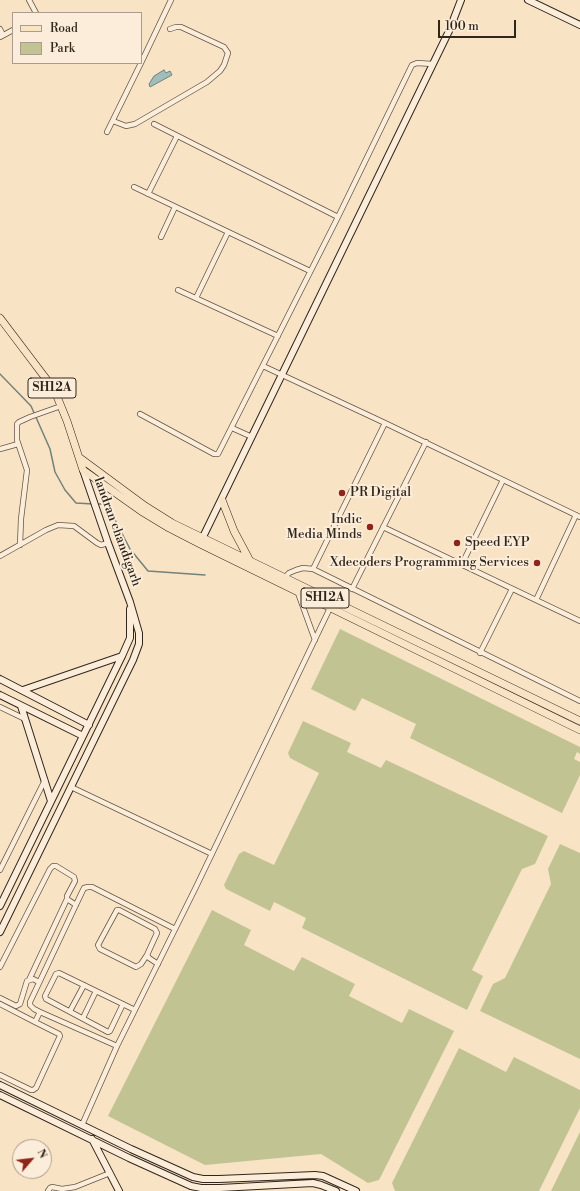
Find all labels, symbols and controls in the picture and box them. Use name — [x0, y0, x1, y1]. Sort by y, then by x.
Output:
legend — [12, 12, 142, 64]
scale bar — [440, 12, 518, 38]
text: 100 m — [445, 19, 479, 34]
text: Road — [50, 21, 78, 36]
text: Park — [50, 41, 75, 56]
road number: SH12A — [28, 378, 76, 398]
street label: landran chandigarh — [90, 475, 144, 589]
place label: PR Digital — [350, 485, 411, 501]
marker: PR Digital — [337, 488, 347, 498]
place label: Indic Media Minds — [286, 512, 362, 543]
marker: Indic Media Minds — [365, 522, 375, 532]
place label: Speed EYP — [465, 535, 530, 551]
marker: Speed EYP — [452, 538, 462, 548]
place label: Xdecoders Programming Services — [330, 555, 529, 571]
marker: Xdecoders Programming Services — [532, 558, 542, 568]
road number: SH12A — [301, 588, 349, 608]
north arrow — [12, 1139, 52, 1179]
text: N — [33, 1147, 50, 1161]

